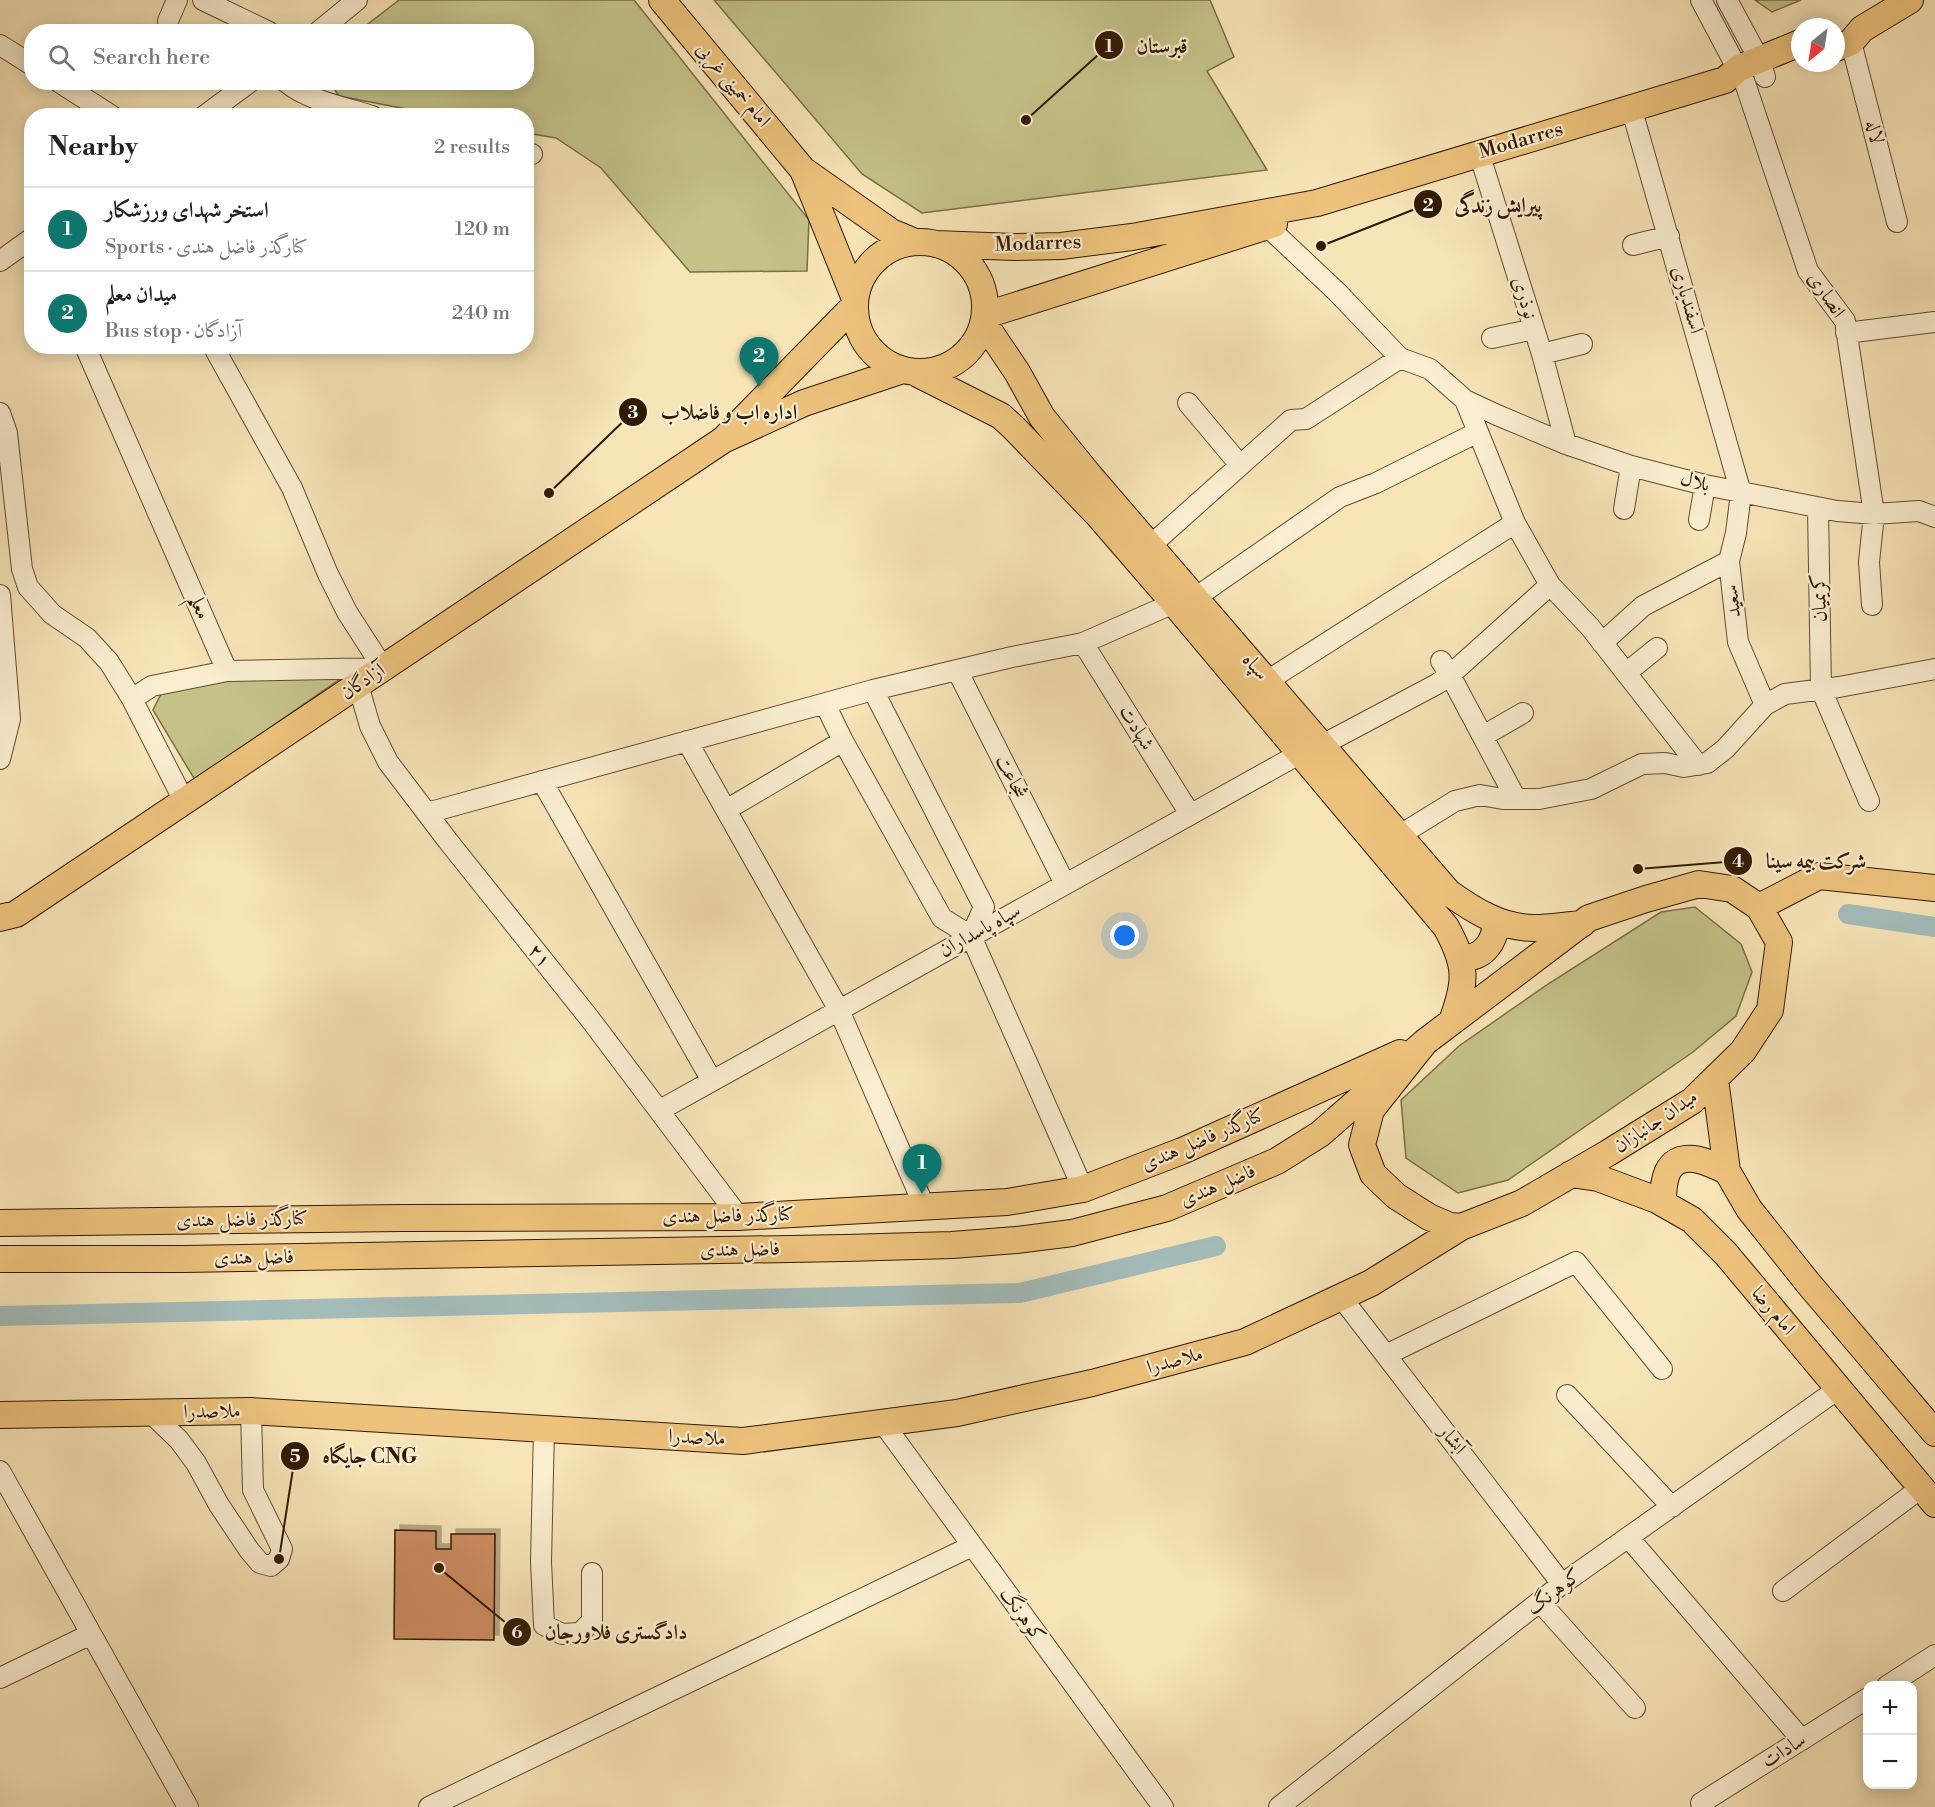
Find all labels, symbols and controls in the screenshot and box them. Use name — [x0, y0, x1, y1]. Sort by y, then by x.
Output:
north arrow — [1791, 18, 1845, 72]
search box — [24, 24, 534, 90]
callout: قبرستان — [1094, 26, 1200, 65]
text: قبرستان — [1136, 34, 1188, 60]
text: 1 — [1105, 35, 1114, 58]
street label: امام خمینی غربی — [687, 37, 776, 135]
icon: search — [45, 41, 78, 74]
text: Search here — [93, 44, 210, 71]
street label: Modarres — [1476, 117, 1566, 165]
street label: لاله — [1859, 117, 1889, 147]
text: Nearby — [48, 131, 138, 163]
text: 2 results — [434, 135, 510, 160]
callout: پیرایش زندگی — [1413, 185, 1554, 224]
text: پیرایش زندگی — [1454, 189, 1543, 220]
text: 2 — [1422, 194, 1434, 217]
text: استخر شهدای ورزشکار — [105, 197, 269, 224]
text: 1 — [63, 217, 72, 242]
text: 120 m — [455, 217, 510, 242]
street label: Modarres — [994, 230, 1082, 258]
text: Sports · کنارگذر فاضل هندی — [105, 235, 308, 260]
street label: اسفندیاری — [1665, 263, 1709, 337]
street label: انصاری — [1802, 267, 1850, 323]
street label: نوذری — [1506, 274, 1542, 322]
text: میدان معلم — [105, 281, 177, 308]
text: 2 — [61, 301, 74, 326]
text: 240 m — [452, 301, 510, 326]
text: Bus stop · آزادگان — [105, 319, 242, 344]
pin: 2 — [740, 338, 778, 387]
callout: اداره اب و فاضلاب — [618, 393, 809, 432]
text: اداره اب و فاضلاب — [661, 400, 797, 426]
text: 3 — [628, 401, 639, 424]
street label: بلال — [1677, 466, 1713, 498]
street label: کریمیان — [1807, 574, 1833, 622]
street label: سعید — [1719, 583, 1747, 619]
street label: معلم — [176, 591, 215, 626]
street label: سپاه — [1236, 648, 1274, 686]
street label: آزادگان — [335, 656, 392, 706]
street label: شهادت — [1113, 701, 1159, 755]
street label: شجاعت — [989, 751, 1033, 803]
callout: شرکت بیمه سینا — [1723, 841, 1878, 880]
text: شرکت بیمه سینا — [1766, 849, 1866, 875]
text: 4 — [1732, 850, 1744, 873]
street label: سپاه پاسداران — [935, 898, 1026, 965]
your location — [1110, 921, 1139, 950]
street label: ۲۱ — [522, 939, 556, 973]
street label: میدان جانبازان — [1609, 1085, 1703, 1159]
street label: کنارگذر فاضل هندی — [1136, 1100, 1269, 1178]
pin: 1 — [902, 1144, 942, 1194]
street label: فاضل هندی — [1176, 1159, 1260, 1214]
street label: کنارگذر فاضل هندی — [662, 1199, 794, 1231]
street label: کنارگذر فاضل هندی — [176, 1203, 308, 1235]
street label: فاضل هندی — [700, 1237, 780, 1264]
street label: فاضل هندی — [214, 1245, 294, 1272]
street label: امام رضا — [1742, 1281, 1801, 1343]
street label: ملاصدرا — [1144, 1342, 1206, 1380]
street label: ملاصدرا — [183, 1399, 241, 1425]
street label: آبشار — [1431, 1418, 1474, 1462]
street label: ملاصدرا — [668, 1424, 726, 1452]
callout: جایگاه CNG — [280, 1436, 429, 1475]
text: جایگاه CNG — [322, 1442, 418, 1470]
text: 5 — [289, 1445, 301, 1468]
street label: کوهرنگ — [1520, 1562, 1586, 1621]
street label: کوهرنگ — [994, 1581, 1052, 1648]
callout: دادگستری فلاورجان — [502, 1612, 699, 1651]
text: دادگستری فلاورجان — [544, 1620, 688, 1646]
text: 6 — [511, 1621, 523, 1644]
map controls — [1863, 1681, 1917, 1789]
button: + — [1863, 1681, 1917, 1735]
street label: سادات — [1757, 1728, 1811, 1774]
button: − — [1863, 1735, 1917, 1789]

